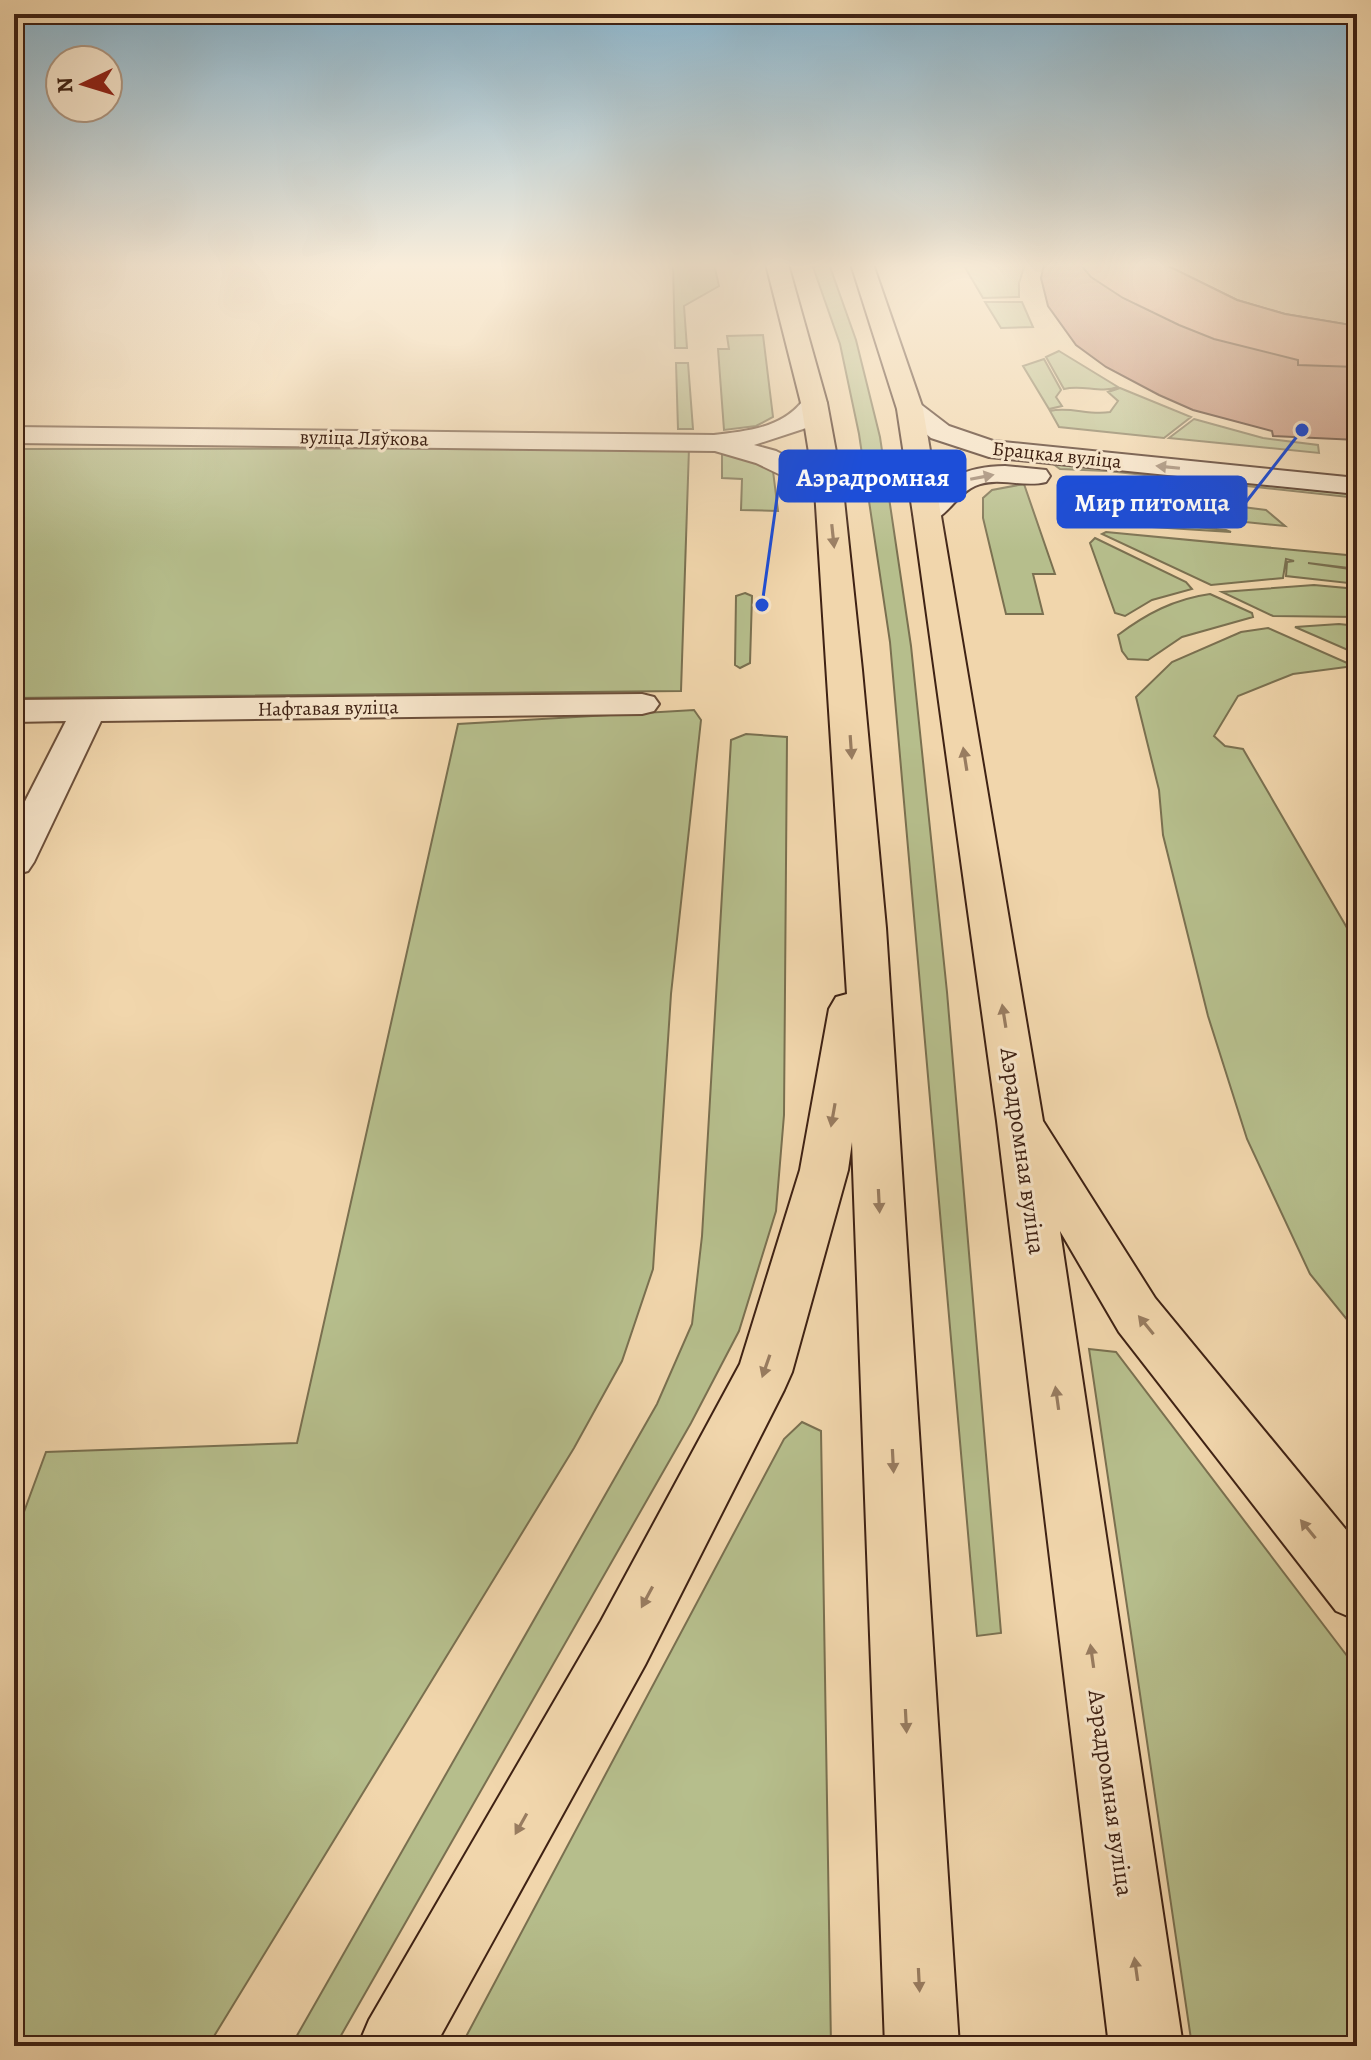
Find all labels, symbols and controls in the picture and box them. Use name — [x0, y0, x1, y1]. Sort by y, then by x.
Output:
north arrow — [44, 44, 124, 124]
text: N — [50, 76, 81, 94]
street label: вуліца Ляўкова — [299, 423, 430, 453]
street label: Брацкая вуліца — [991, 435, 1124, 475]
callout: Аэрадромная — [780, 451, 965, 501]
text: Аэрадромная — [795, 460, 950, 495]
one-way arrow — [1155, 460, 1180, 473]
one-way arrow — [970, 470, 995, 483]
callout: Мир питомца — [1058, 477, 1246, 527]
text: Мир питомца — [1074, 485, 1230, 520]
one-way arrow — [827, 524, 840, 549]
street label: Нафтавая вуліца — [257, 693, 399, 723]
one-way arrow — [845, 735, 858, 760]
one-way arrow — [958, 746, 971, 771]
one-way arrow — [997, 1003, 1010, 1028]
street label: Аэрадромная вуліца — [993, 1045, 1053, 1256]
one-way arrow — [826, 1103, 839, 1128]
one-way arrow — [873, 1189, 886, 1214]
one-way arrow — [1138, 1316, 1155, 1336]
one-way arrow — [759, 1354, 772, 1378]
one-way arrow — [1050, 1385, 1063, 1410]
one-way arrow — [886, 1449, 899, 1474]
one-way arrow — [1301, 1519, 1317, 1539]
one-way arrow — [641, 1585, 654, 1608]
one-way arrow — [1085, 1643, 1098, 1668]
street label: Аэрадромная вуліца — [1081, 1687, 1141, 1898]
one-way arrow — [899, 1709, 912, 1734]
one-way arrow — [514, 1813, 528, 1835]
one-way arrow — [1129, 1956, 1142, 1981]
one-way arrow — [913, 1968, 926, 1993]

